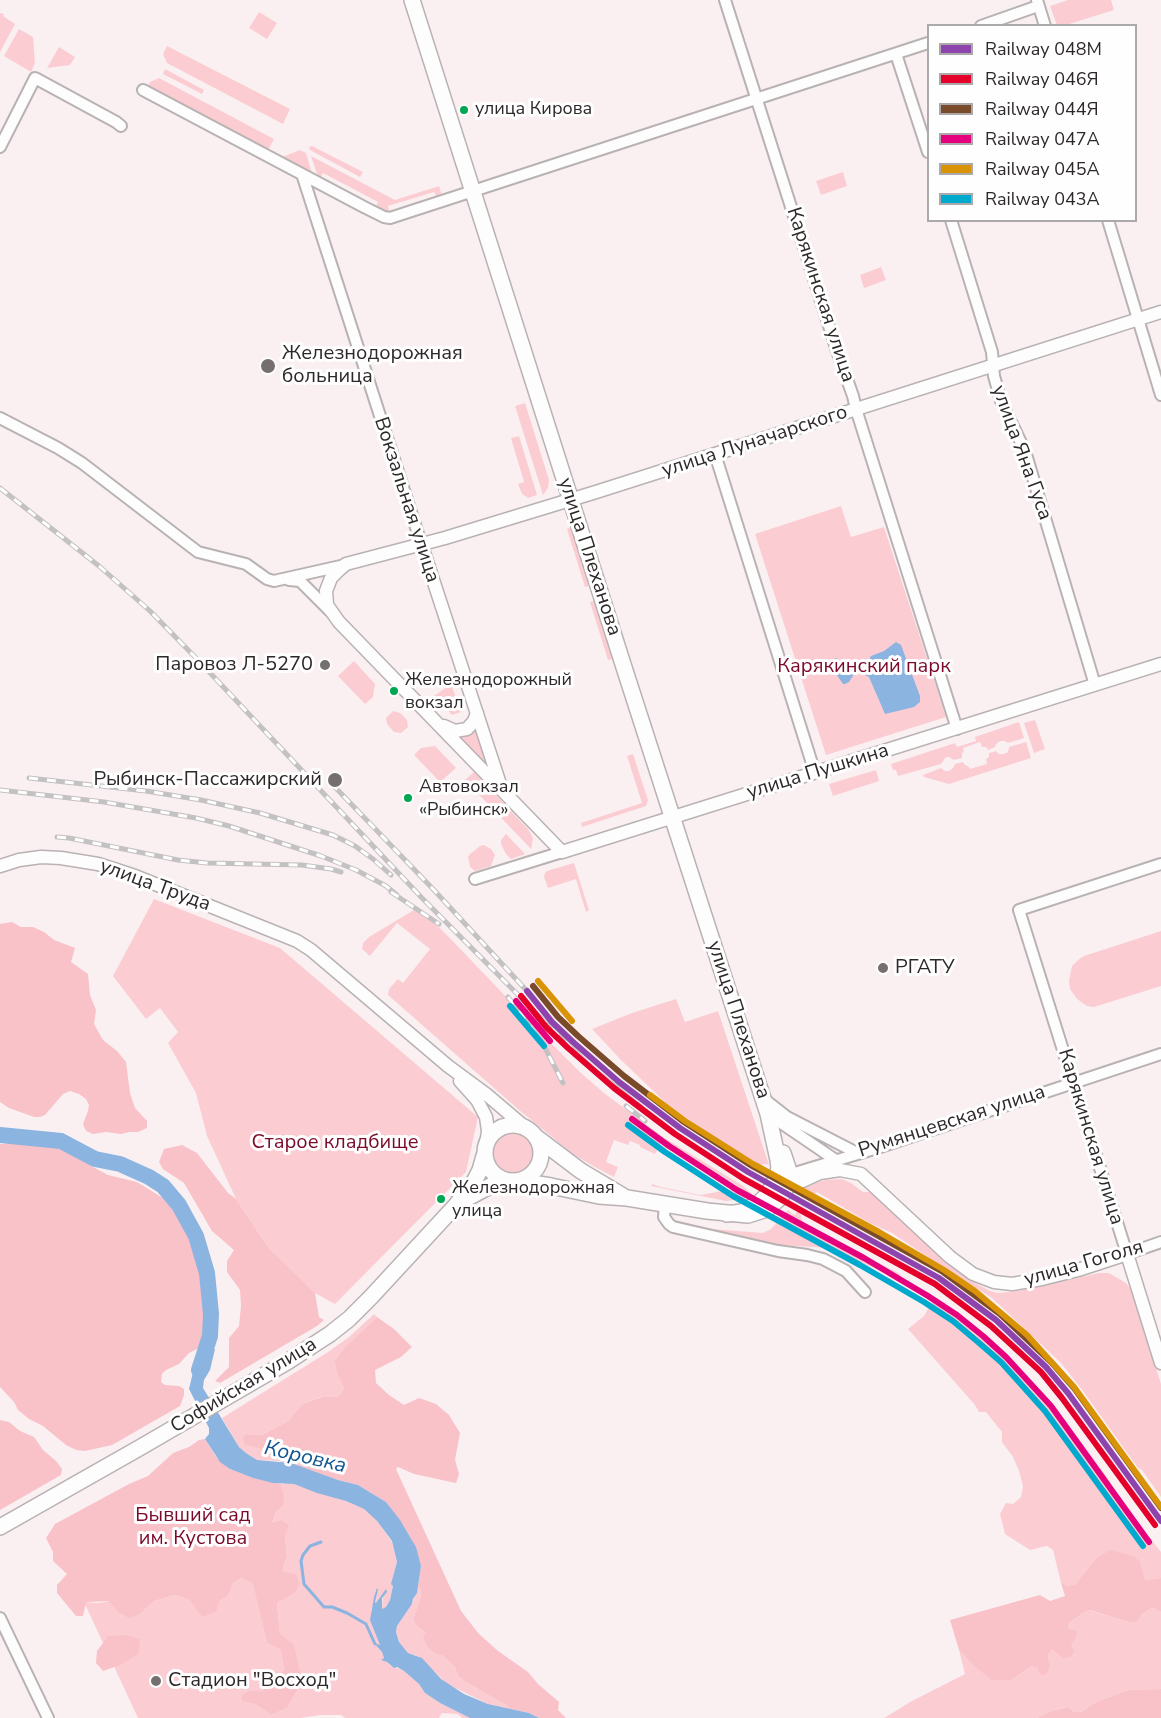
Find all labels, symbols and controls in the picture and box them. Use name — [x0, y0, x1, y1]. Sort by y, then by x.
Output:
legend — [927, 24, 1137, 222]
text: Railway 048М — [985, 37, 1102, 61]
text: Railway 046Я — [985, 67, 1099, 91]
text: Railway 044Я — [985, 97, 1099, 121]
place label: улица Кирова — [475, 99, 592, 121]
marker: улица Кирова — [458, 104, 470, 116]
text: Railway 047А — [985, 127, 1100, 151]
text: Railway 045А — [985, 157, 1100, 181]
text: Railway 043А — [985, 187, 1100, 211]
street label: Карякинская улица — [780, 204, 860, 386]
place label: Железнодорожная больница — [282, 342, 463, 389]
marker: Железнодорожная больница — [259, 357, 277, 375]
street label: улица Яна Гуса — [986, 382, 1056, 524]
street label: улица Луначарского — [659, 401, 851, 483]
street label: Вокзальная улица — [368, 414, 444, 586]
street label: улица Плеханова — [552, 475, 626, 639]
place label: Паровоз Л-5270 — [155, 653, 313, 677]
park label: Карякинский парк — [777, 655, 951, 679]
marker: Паровоз Л-5270 — [318, 658, 332, 672]
place label: Железнодорожный вокзал — [405, 670, 572, 712]
marker: Железнодорожный вокзал — [388, 685, 400, 697]
street label: улица Пушкина — [744, 739, 892, 805]
place label: Рыбинск-Пассажирский — [94, 768, 322, 792]
marker: Рыбинск-Пассажирский — [326, 771, 344, 789]
place label: Автовокзал «Рыбинск» — [419, 777, 519, 820]
marker: Автовокзал «Рыбинск» — [402, 792, 414, 804]
street label: улица Труда — [96, 855, 214, 917]
street label: улица Плеханова — [701, 938, 775, 1102]
place label: РГАТУ — [895, 956, 955, 980]
marker: РГАТУ — [876, 961, 890, 975]
street label: Карякинская улица — [1052, 1046, 1128, 1228]
street label: Румянцевская улица — [856, 1080, 1048, 1164]
park label: Старое кладбище — [251, 1131, 419, 1155]
place label: Железнодорожная улица — [452, 1178, 615, 1220]
marker: Железнодорожная улица — [435, 1193, 447, 1205]
street label: улица Гоголя — [1022, 1236, 1146, 1292]
street label: Софийская улица — [167, 1333, 321, 1439]
water label: Коровка — [262, 1436, 348, 1480]
park label: Бывший сад им. Кустова — [135, 1504, 251, 1551]
place label: Стадион "Восход" — [168, 1669, 336, 1693]
marker: Стадион "Восход" — [149, 1674, 163, 1688]

